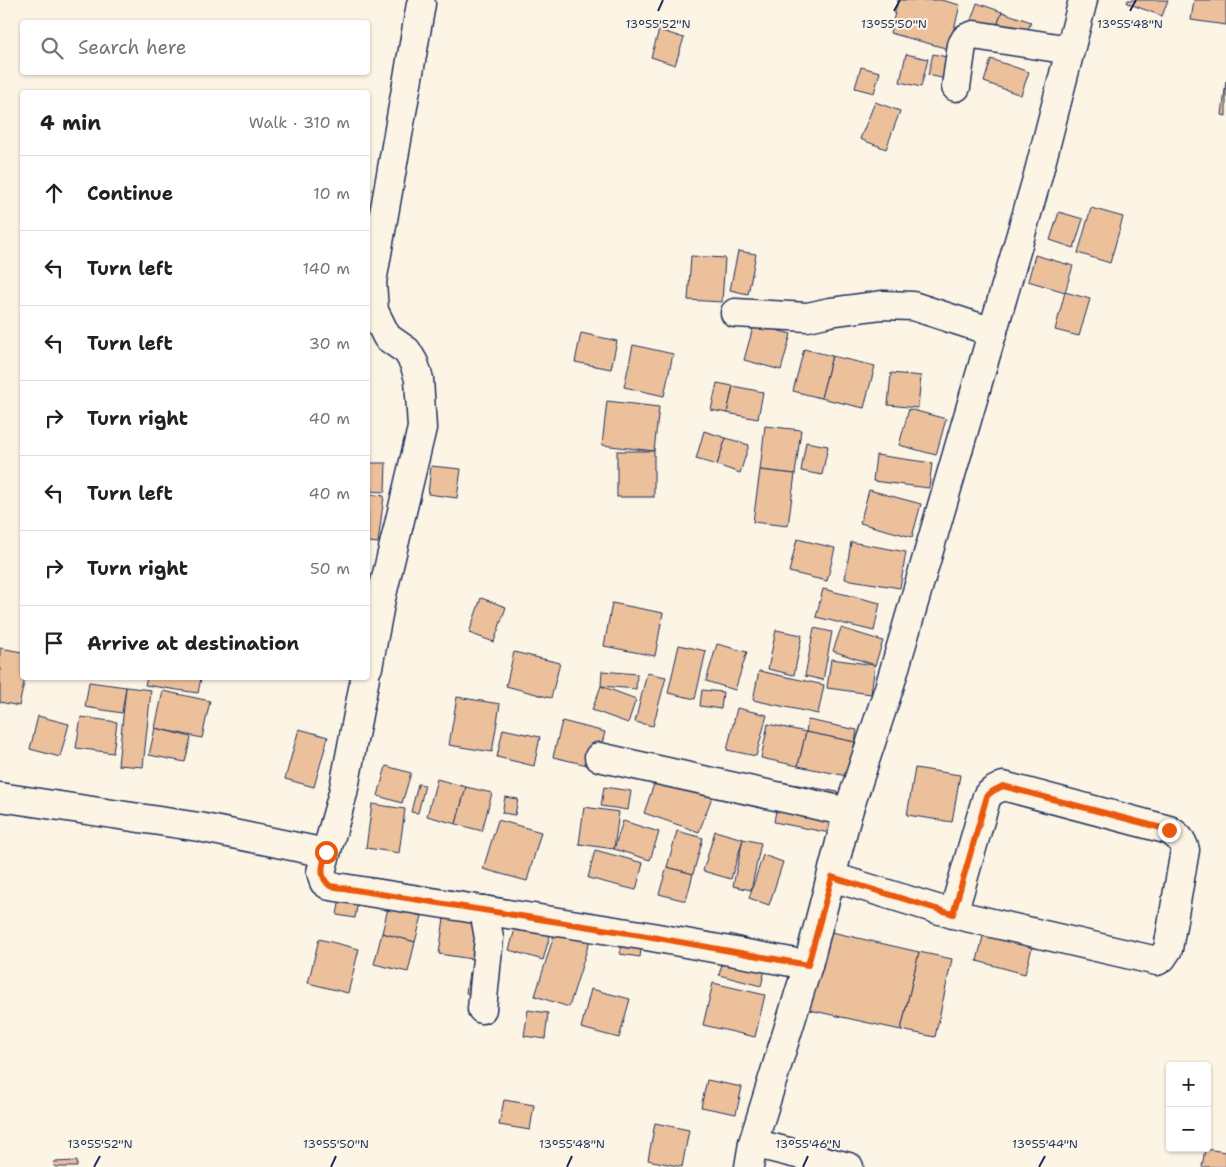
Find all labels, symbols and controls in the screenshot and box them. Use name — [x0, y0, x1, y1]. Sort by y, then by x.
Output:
text: 13°55'52"N — [625, 16, 691, 32]
text: 13°55'50"N — [861, 16, 927, 32]
text: 13°55'48"N — [1097, 16, 1163, 32]
search box — [20, 20, 370, 75]
icon: search — [38, 34, 66, 62]
text: Search here — [78, 35, 187, 60]
text: 4 min — [40, 109, 101, 137]
text: Walk · 310 m — [249, 112, 350, 133]
icon: ahead — [40, 179, 68, 207]
text: Continue — [87, 181, 173, 206]
text: 10 m — [313, 183, 350, 204]
icon: left — [40, 254, 68, 282]
text: Turn left — [87, 256, 173, 281]
text: 140 m — [303, 258, 350, 279]
icon: left — [40, 329, 68, 357]
text: Turn left — [87, 331, 173, 356]
text: 30 m — [309, 333, 350, 354]
icon: right — [40, 404, 68, 432]
text: Turn right — [87, 406, 188, 431]
text: 40 m — [308, 408, 350, 429]
icon: left — [40, 479, 68, 507]
text: Turn left — [87, 481, 173, 506]
text: 40 m — [308, 483, 350, 504]
icon: right — [40, 554, 68, 582]
text: Turn right — [87, 556, 188, 581]
text: 50 m — [310, 558, 350, 579]
icon: arrive — [40, 629, 68, 657]
text: Arrive at destination — [87, 631, 299, 656]
route end — [1158, 819, 1181, 842]
route start — [315, 841, 338, 864]
map controls — [1166, 1062, 1211, 1152]
button: + — [1166, 1062, 1211, 1107]
button: − — [1166, 1107, 1211, 1152]
text: 13°55'52"N — [67, 1136, 133, 1152]
text: 13°55'50"N — [303, 1136, 369, 1152]
text: 13°55'48"N — [539, 1136, 605, 1152]
text: 13°55'46"N — [775, 1136, 841, 1152]
text: 13°55'44"N — [1012, 1136, 1078, 1152]

